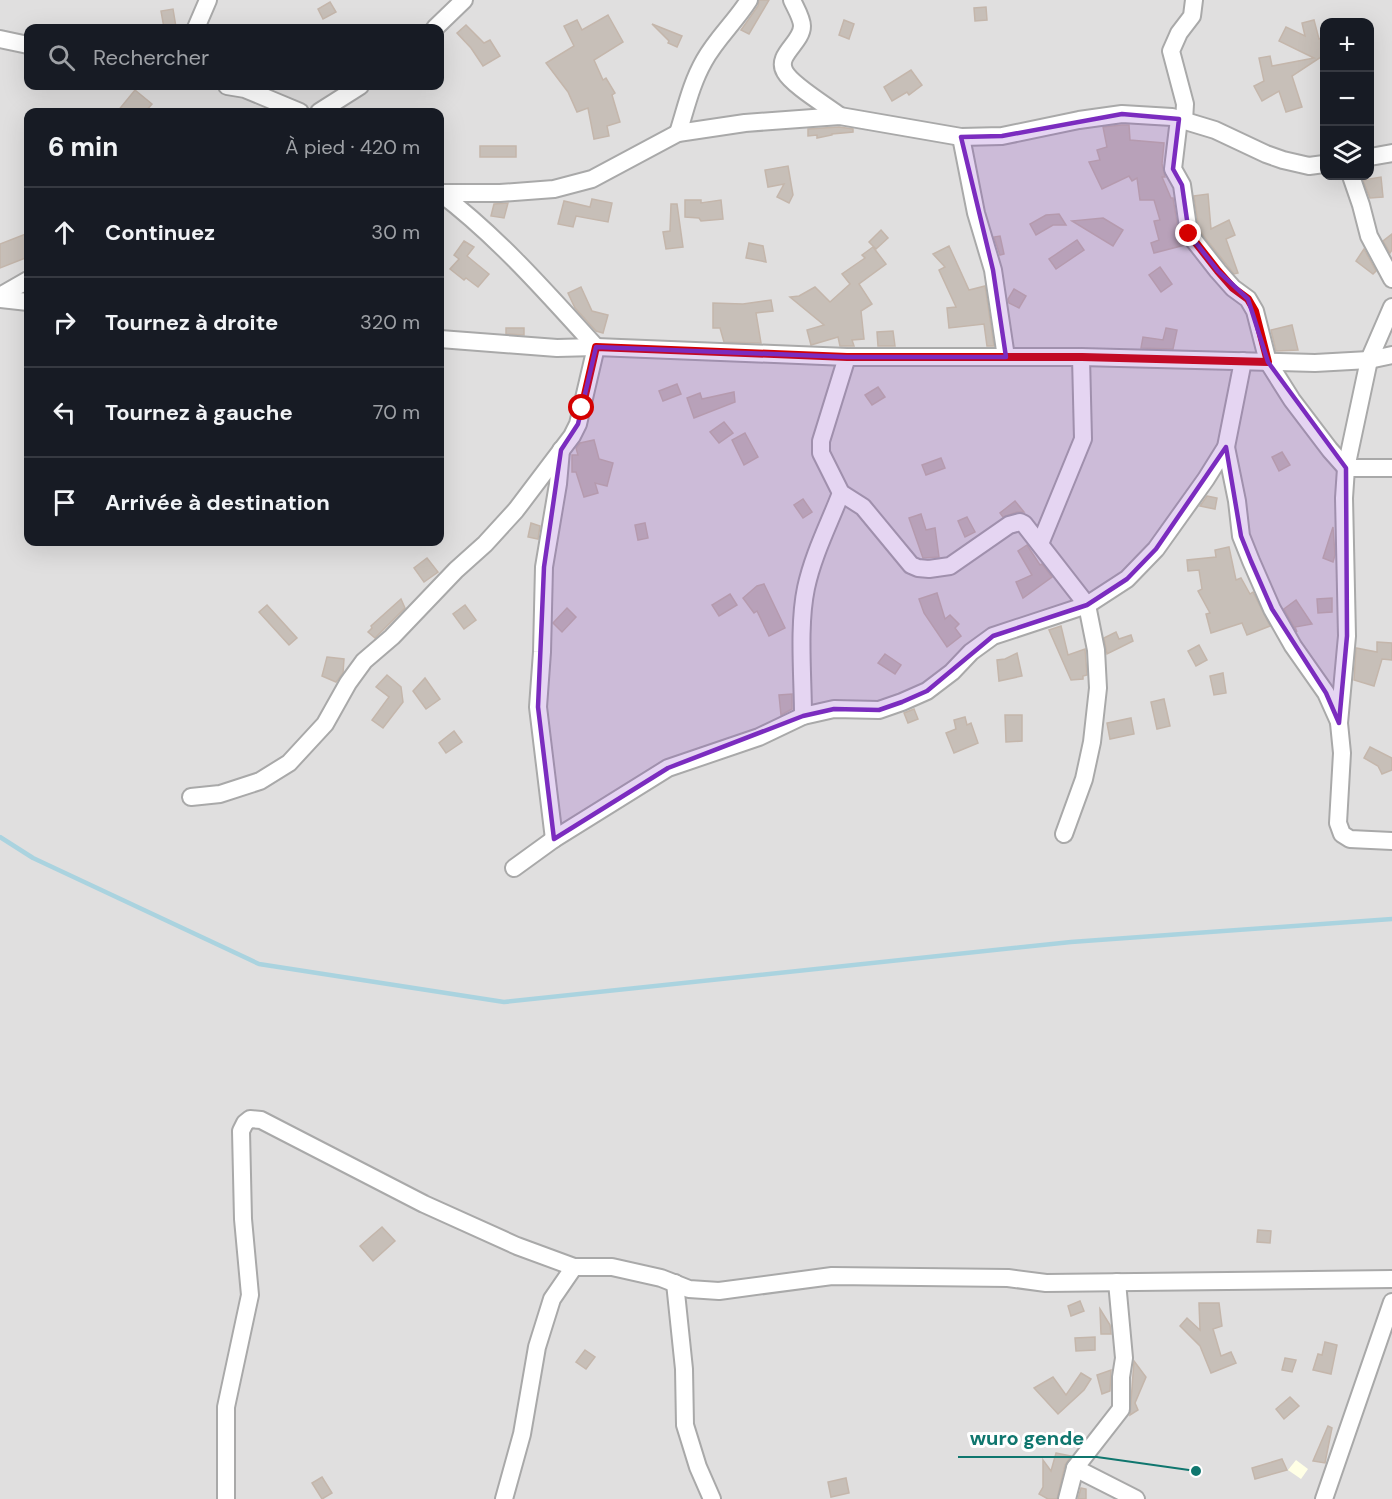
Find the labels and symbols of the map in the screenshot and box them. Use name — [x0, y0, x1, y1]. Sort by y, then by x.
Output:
route end — [1175, 220, 1201, 246]
route start — [568, 394, 594, 420]
callout: wuro gende — [958, 1419, 1097, 1457]
text: wuro gende — [970, 1425, 1084, 1451]

